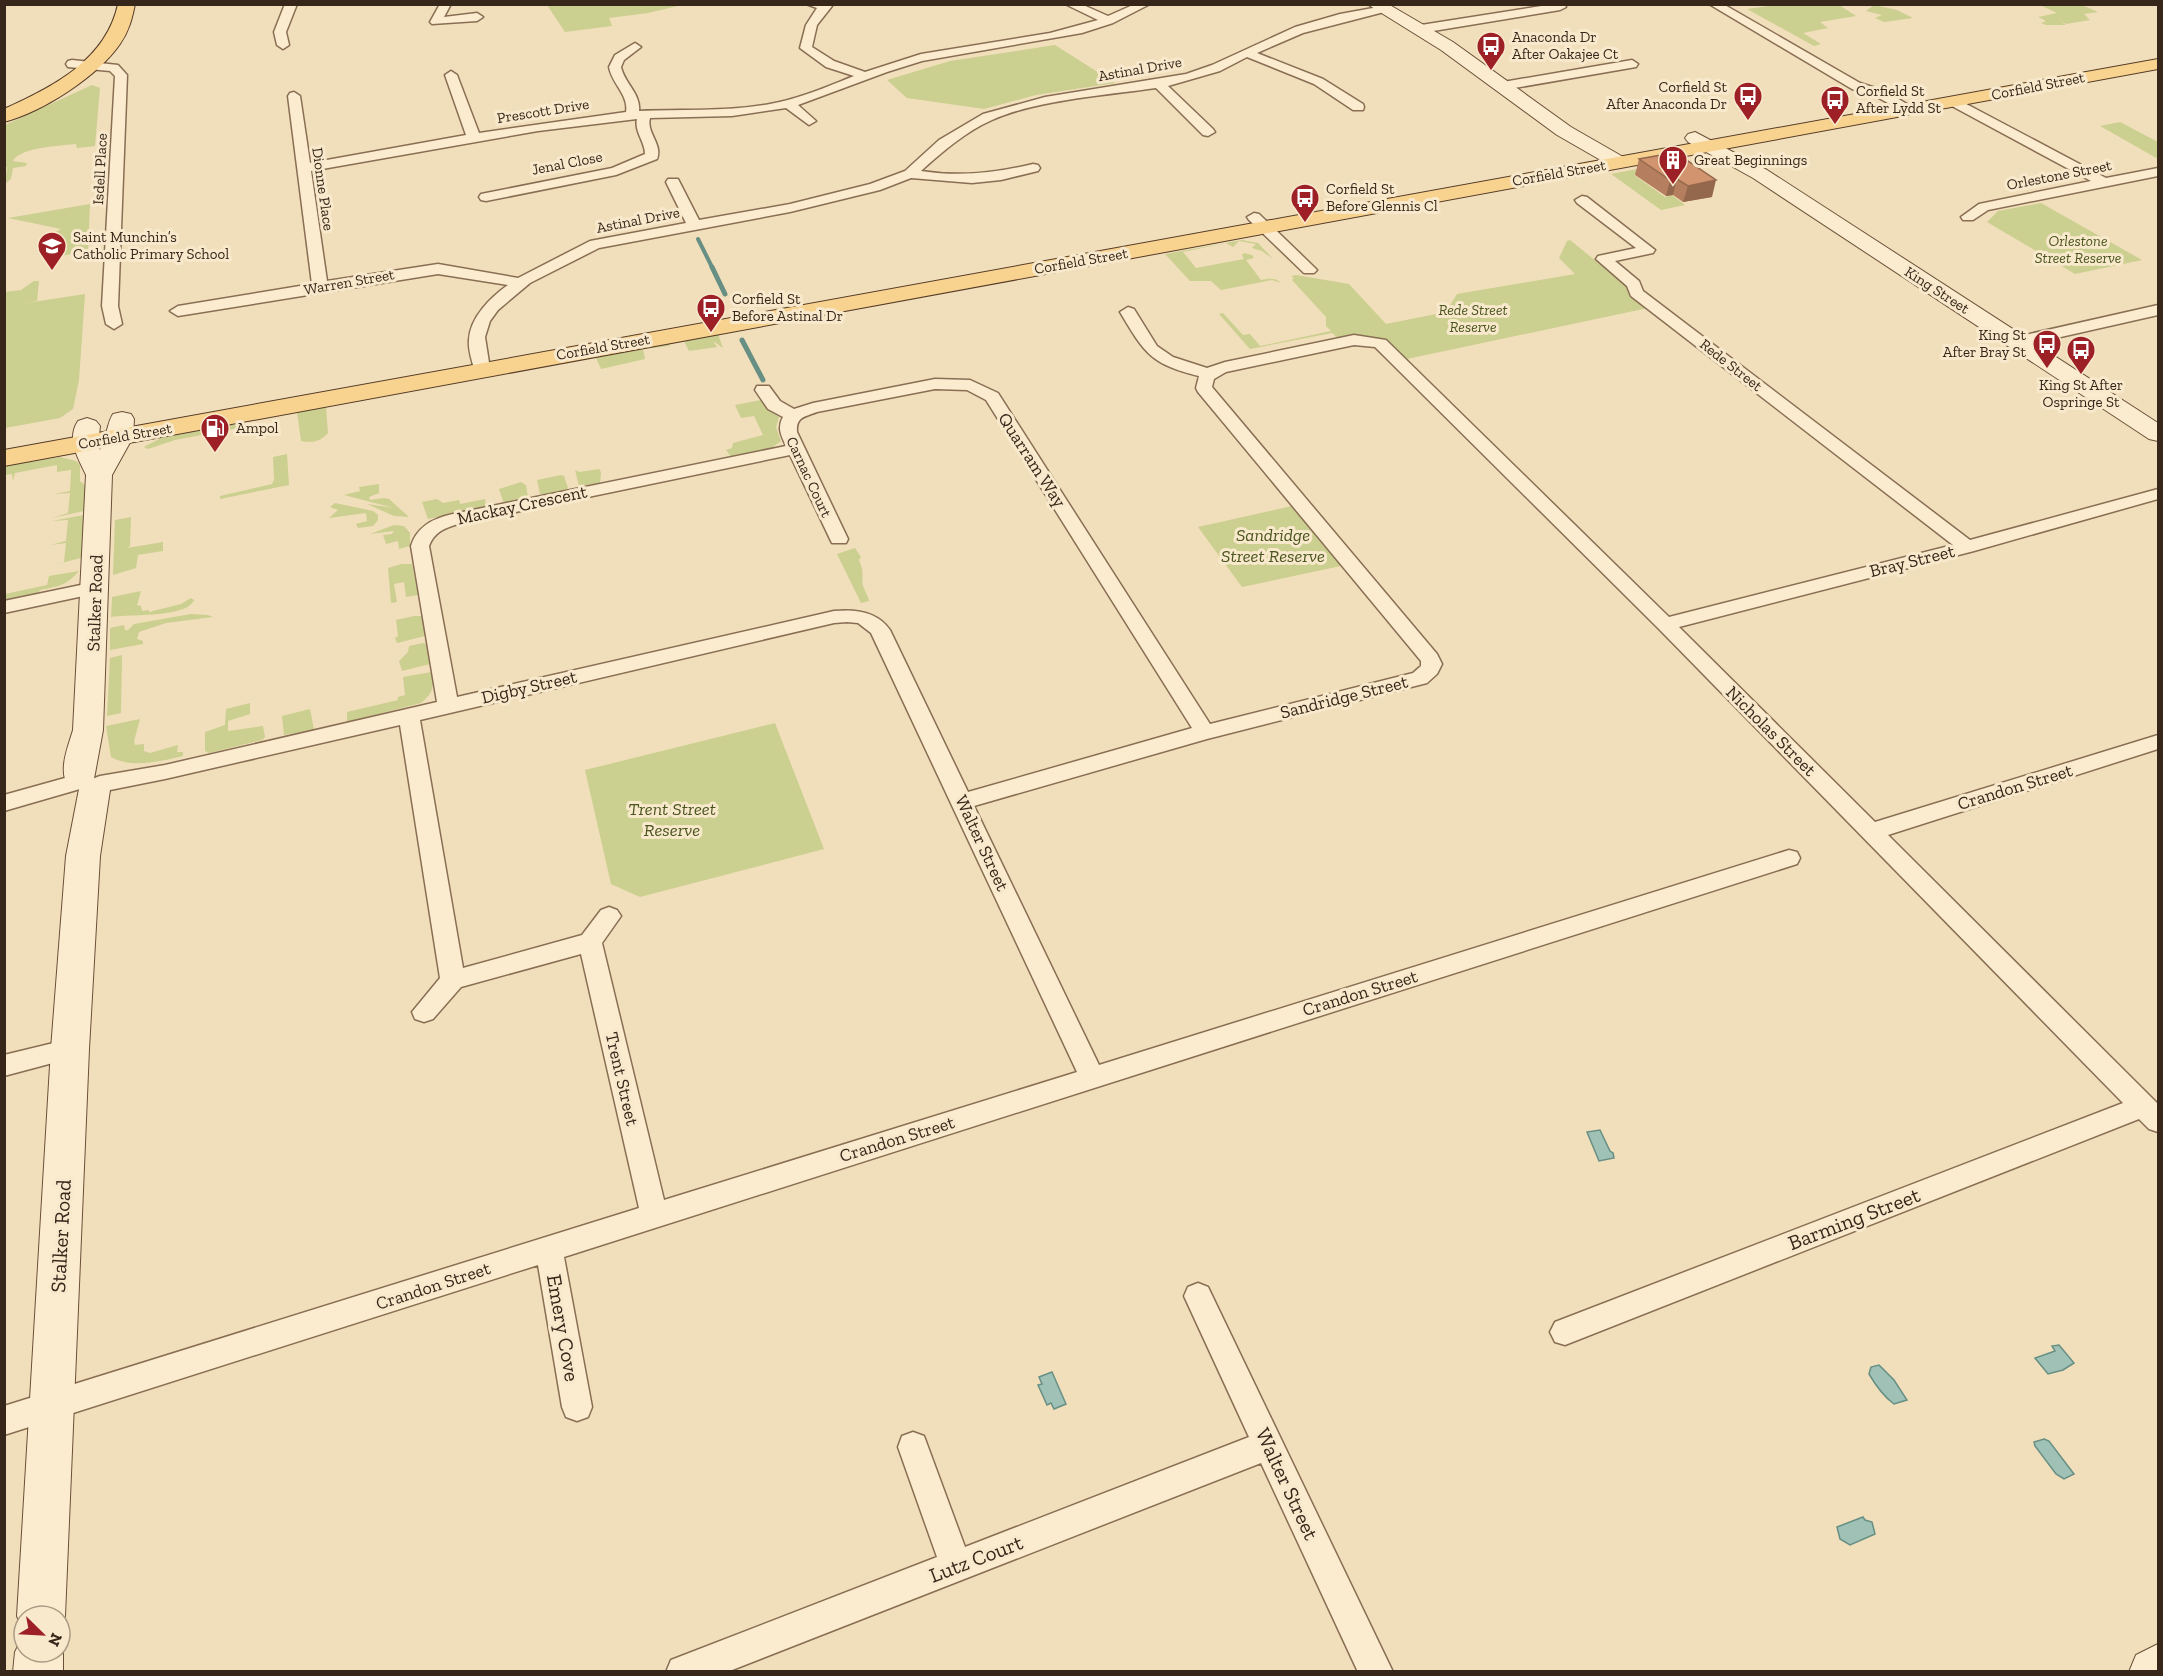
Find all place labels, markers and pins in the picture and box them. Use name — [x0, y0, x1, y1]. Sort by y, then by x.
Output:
place label: Anaconda Dr After Oakajee Ct — [1512, 28, 1619, 63]
bus stop icon: Anaconda Dr After Oakajee Ct — [1475, 30, 1507, 72]
place label: Corfield St After Anaconda Dr — [1606, 78, 1727, 113]
bus stop icon: Corfield St After Anaconda Dr — [1732, 80, 1764, 122]
place label: Corfield St After Lydd St — [1856, 82, 1942, 117]
bus stop icon: Corfield St After Lydd St — [1819, 84, 1851, 126]
building icon: Great Beginnings — [1657, 144, 1689, 186]
place label: Great Beginnings — [1694, 151, 1807, 169]
place label: Corfield St Before Glennis Cl — [1326, 180, 1438, 215]
bus stop icon: Corfield St Before Glennis Cl — [1289, 182, 1321, 224]
place label: Saint Munchin’s Catholic Primary School — [73, 228, 229, 263]
school or university icon: Saint Munchin’s Catholic Primary School — [36, 230, 68, 272]
place label: Corfield St Before Astinal Dr — [732, 290, 843, 325]
bus stop icon: Corfield St Before Astinal Dr — [695, 292, 727, 334]
place label: King St After Bray St — [1943, 326, 2026, 361]
bus stop icon: King St After Bray St — [2031, 328, 2063, 370]
bus stop icon: King St After Ospringe St — [2065, 334, 2097, 376]
place label: King St After Ospringe St — [2039, 376, 2123, 411]
fuel station icon: Ampol — [199, 412, 231, 454]
place label: Ampol — [236, 419, 279, 437]

